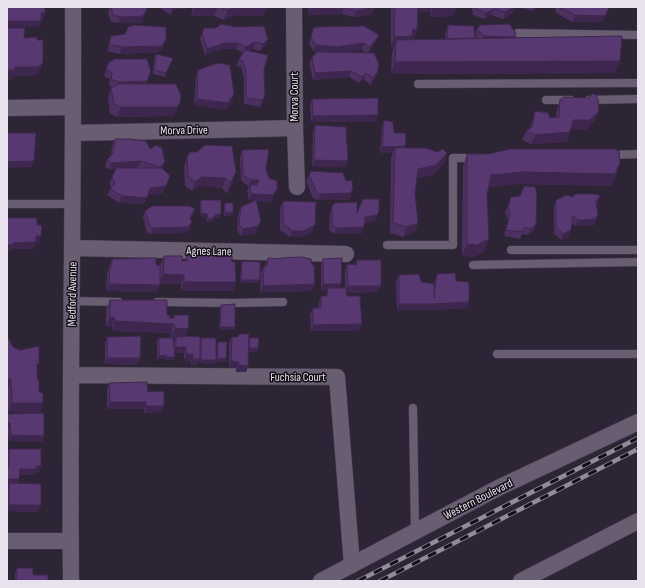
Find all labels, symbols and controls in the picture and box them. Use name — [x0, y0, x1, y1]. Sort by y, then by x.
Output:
street label: Morva Court — [287, 72, 302, 122]
street label: Morva Drive — [160, 123, 208, 138]
street label: Agnes Lane — [185, 244, 232, 259]
street label: Medford Avenue — [64, 261, 81, 326]
street label: Fuchsia Court — [270, 370, 326, 385]
street label: Western Boulevard — [441, 476, 515, 523]

